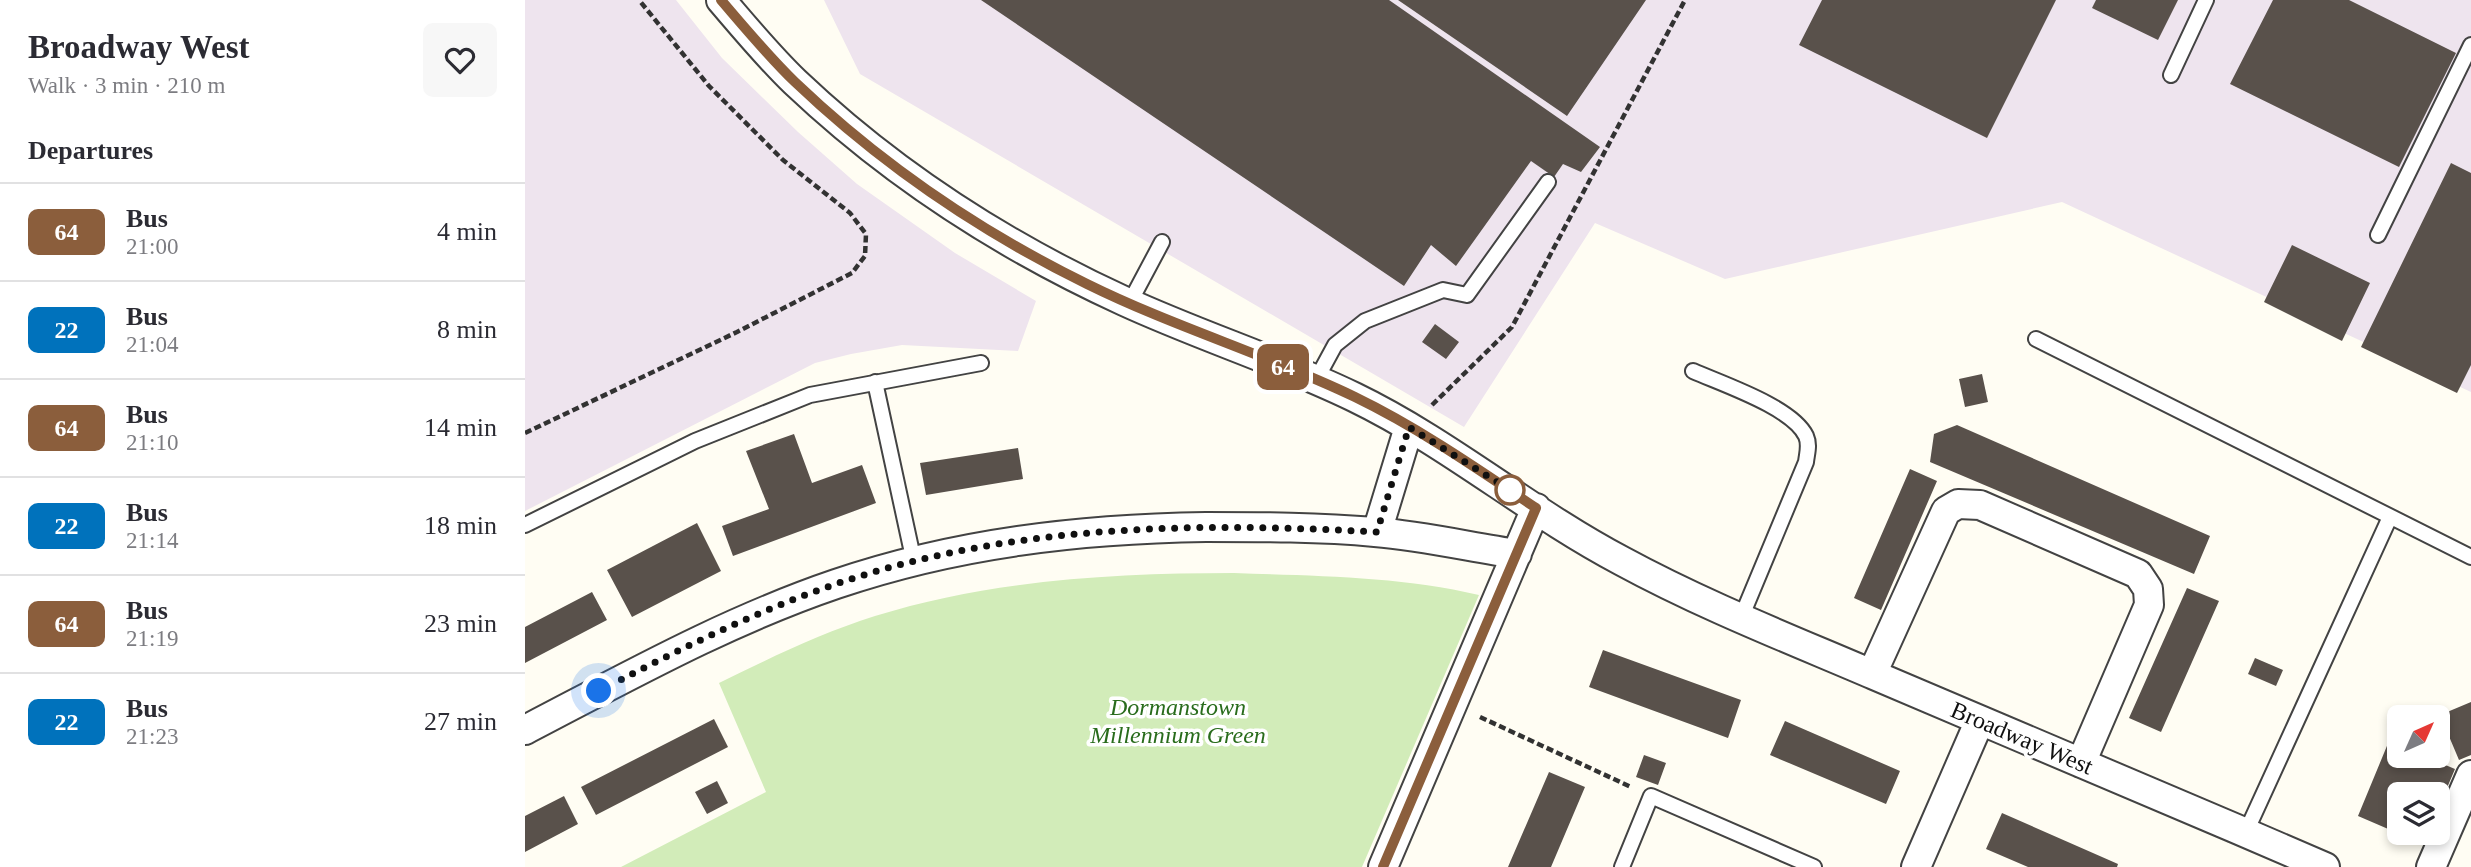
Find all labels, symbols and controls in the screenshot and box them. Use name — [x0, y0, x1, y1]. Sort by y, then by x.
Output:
button: heart — [423, 23, 497, 97]
text: Broadway West — [28, 29, 250, 65]
text: Walk · 3 min · 210 m — [28, 73, 225, 98]
text: Departures — [28, 136, 153, 165]
text: Bus — [126, 204, 168, 233]
text: 4 min — [437, 217, 497, 246]
text: 64 — [55, 219, 79, 245]
text: 21:00 — [126, 234, 178, 259]
text: Bus — [126, 302, 168, 331]
text: 8 min — [437, 315, 497, 344]
text: 22 — [55, 317, 79, 343]
text: 21:04 — [126, 332, 178, 357]
line badge: 64 — [1251, 344, 1315, 390]
text: 64 — [1271, 354, 1295, 380]
text: Bus — [126, 400, 168, 429]
text: 14 min — [424, 413, 497, 442]
text: 64 — [55, 415, 79, 441]
text: 21:10 — [126, 430, 178, 455]
unlabelled marker — [1495, 475, 1525, 505]
text: Bus — [126, 498, 168, 527]
text: 18 min — [424, 511, 497, 540]
text: 22 — [55, 513, 79, 539]
text: 21:14 — [126, 528, 178, 553]
text: Bus — [126, 596, 168, 625]
text: 23 min — [424, 609, 497, 638]
text: 64 — [55, 611, 79, 637]
text: 21:19 — [126, 626, 178, 651]
your location — [581, 673, 616, 708]
text: Bus — [126, 694, 168, 723]
park label: Dormanstown Millennium Green — [1089, 694, 1266, 748]
street label: Broadway West — [1947, 696, 2097, 780]
north arrow — [2387, 705, 2450, 768]
map controls — [2387, 705, 2450, 845]
text: 27 min — [424, 707, 497, 736]
text: 22 — [55, 709, 79, 735]
text: 21:23 — [126, 724, 178, 749]
button: layers — [2387, 782, 2450, 845]

